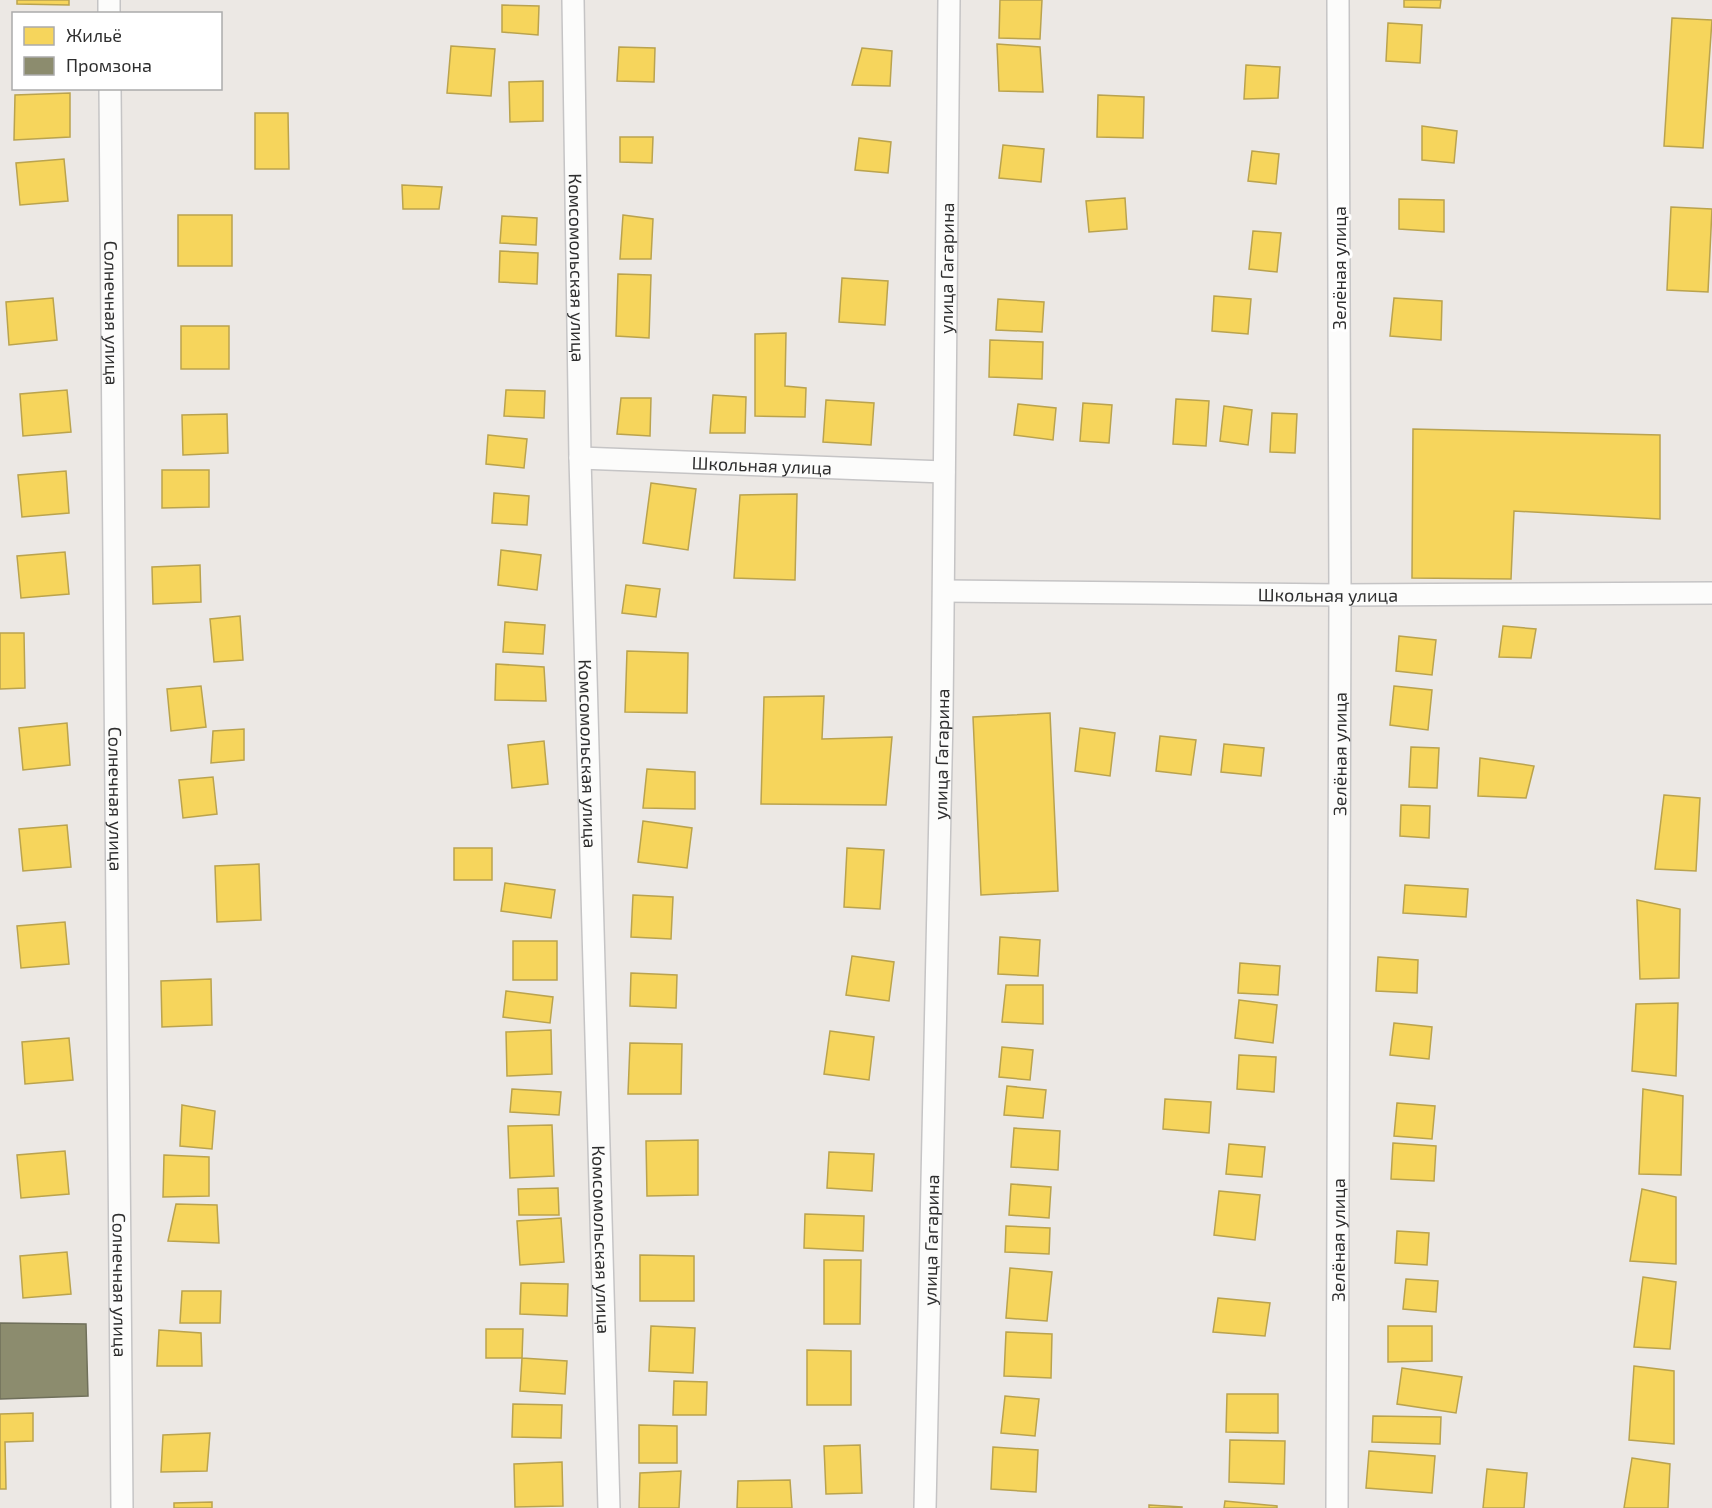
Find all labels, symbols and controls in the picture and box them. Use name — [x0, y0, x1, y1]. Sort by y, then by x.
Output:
legend — [12, 12, 222, 90]
text: Жильё — [66, 24, 122, 46]
text: Промзона — [66, 54, 152, 76]
street label: Комсомольская улица — [565, 173, 590, 363]
street label: улица Гагарина — [935, 202, 958, 334]
street label: Зелёная улица — [1328, 206, 1350, 330]
street label: Солнечная улица — [100, 241, 124, 385]
street label: Школьная улица — [691, 451, 832, 479]
street label: Школьная улица — [1258, 583, 1398, 606]
street label: Комсомольская улица — [575, 659, 602, 849]
street label: улица Гагарина — [929, 688, 953, 820]
street label: Зелёная улица — [1328, 692, 1351, 816]
street label: Солнечная улица — [104, 727, 128, 871]
street label: Комсомольская улица — [588, 1145, 615, 1334]
street label: улица Гагарина — [918, 1174, 943, 1306]
street label: Зелёная улица — [1327, 1178, 1349, 1302]
street label: Солнечная улица — [109, 1213, 132, 1357]

